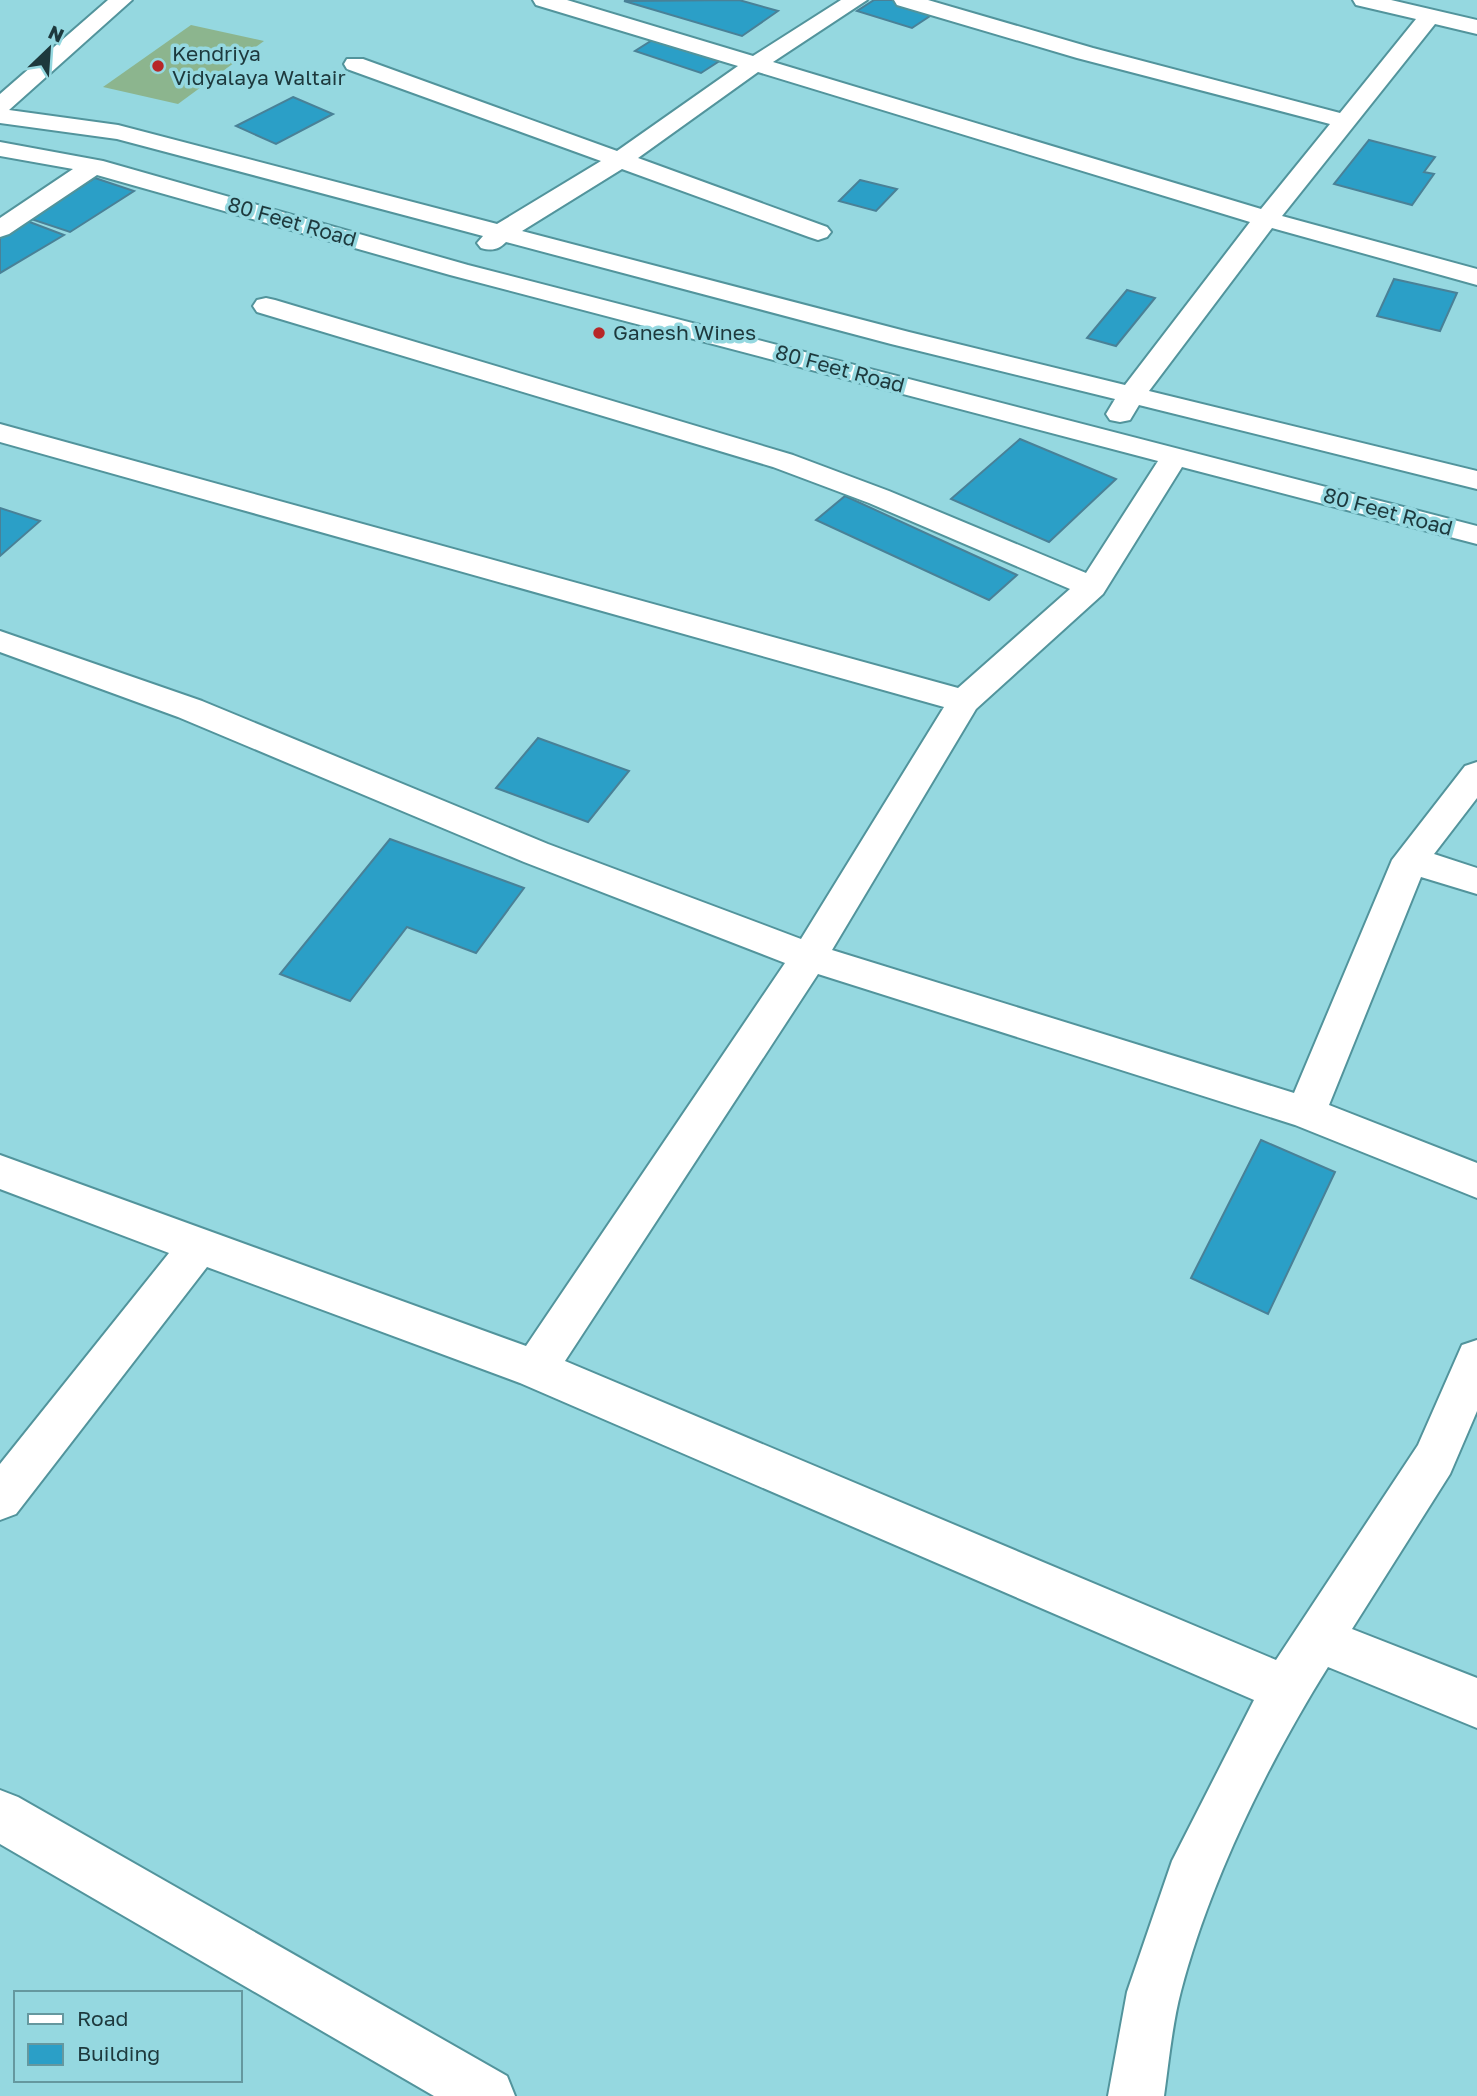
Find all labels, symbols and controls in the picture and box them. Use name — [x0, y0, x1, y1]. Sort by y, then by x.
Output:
north arrow — [14, 14, 84, 84]
text: N — [45, 20, 68, 47]
place label: Kendriya Vidyalaya Waltair — [172, 40, 346, 90]
marker: Kendriya Vidyalaya Waltair — [150, 58, 166, 74]
street label: 80 Feet Road — [225, 190, 360, 252]
place label: Ganesh Wines — [613, 319, 756, 345]
marker: Ganesh Wines — [591, 325, 607, 341]
street label: 80 Feet Road — [773, 338, 908, 398]
street label: 80 Feet Road — [1321, 481, 1456, 541]
legend — [14, 1991, 242, 2082]
text: Road — [77, 2005, 128, 2031]
text: Building — [77, 2040, 160, 2066]

